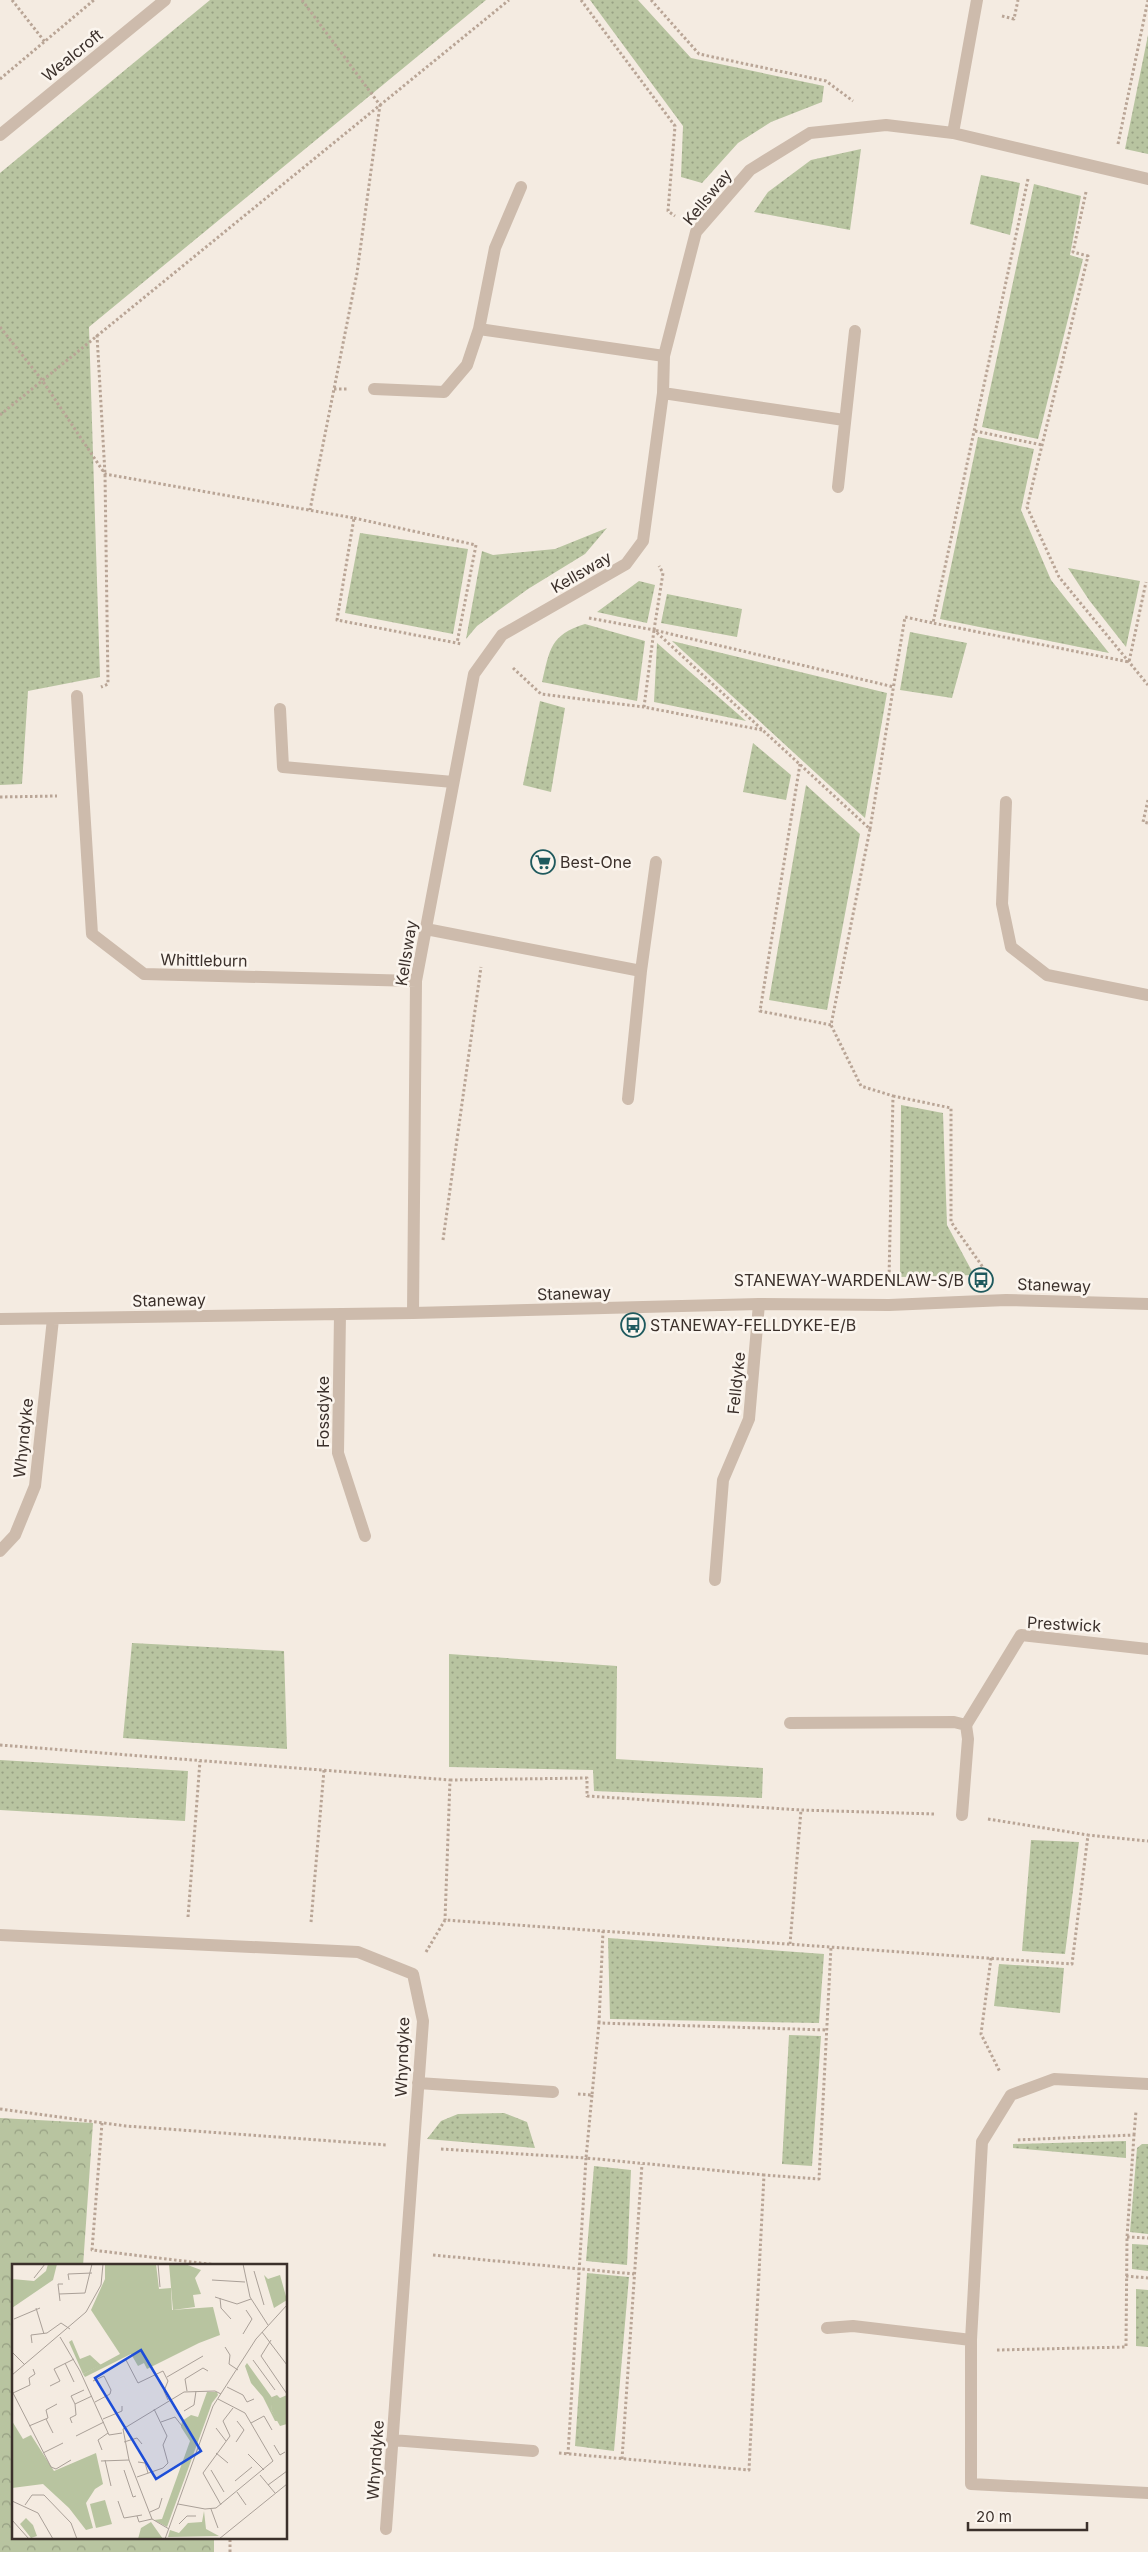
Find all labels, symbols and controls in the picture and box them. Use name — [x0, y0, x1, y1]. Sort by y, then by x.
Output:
street label: Wealcroft — [38, 24, 106, 86]
street label: Kellsway — [678, 165, 736, 229]
street label: Kellsway — [547, 547, 615, 597]
supermarket icon: Best-One — [530, 849, 556, 875]
place label: Best-One — [560, 852, 632, 872]
street label: Kellsway — [391, 919, 421, 987]
street label: Whittleburn — [160, 949, 248, 971]
bus stop icon: STANEWAY-WARDENLAW-S/B — [968, 1267, 994, 1293]
place label: STANEWAY-WARDENLAW-S/B — [734, 1270, 964, 1290]
street label: Staneway — [1017, 1274, 1091, 1296]
street label: Staneway — [537, 1282, 611, 1304]
street label: Staneway — [132, 1289, 206, 1311]
bus stop icon: STANEWAY-FELLDYKE-E/B — [620, 1312, 646, 1338]
place label: STANEWAY-FELLDYKE-E/B — [650, 1315, 856, 1335]
street label: Felldyke — [723, 1351, 749, 1415]
street label: Fossdyke — [313, 1376, 333, 1448]
street label: Whyndyke — [9, 1397, 37, 1479]
street label: Prestwick — [1026, 1612, 1102, 1636]
street label: Whyndyke — [391, 2017, 413, 2097]
inset map — [12, 2264, 288, 2540]
street label: Whyndyke — [362, 2419, 388, 2501]
scale bar — [968, 2500, 1087, 2532]
text: 20 m — [976, 2507, 1012, 2526]

